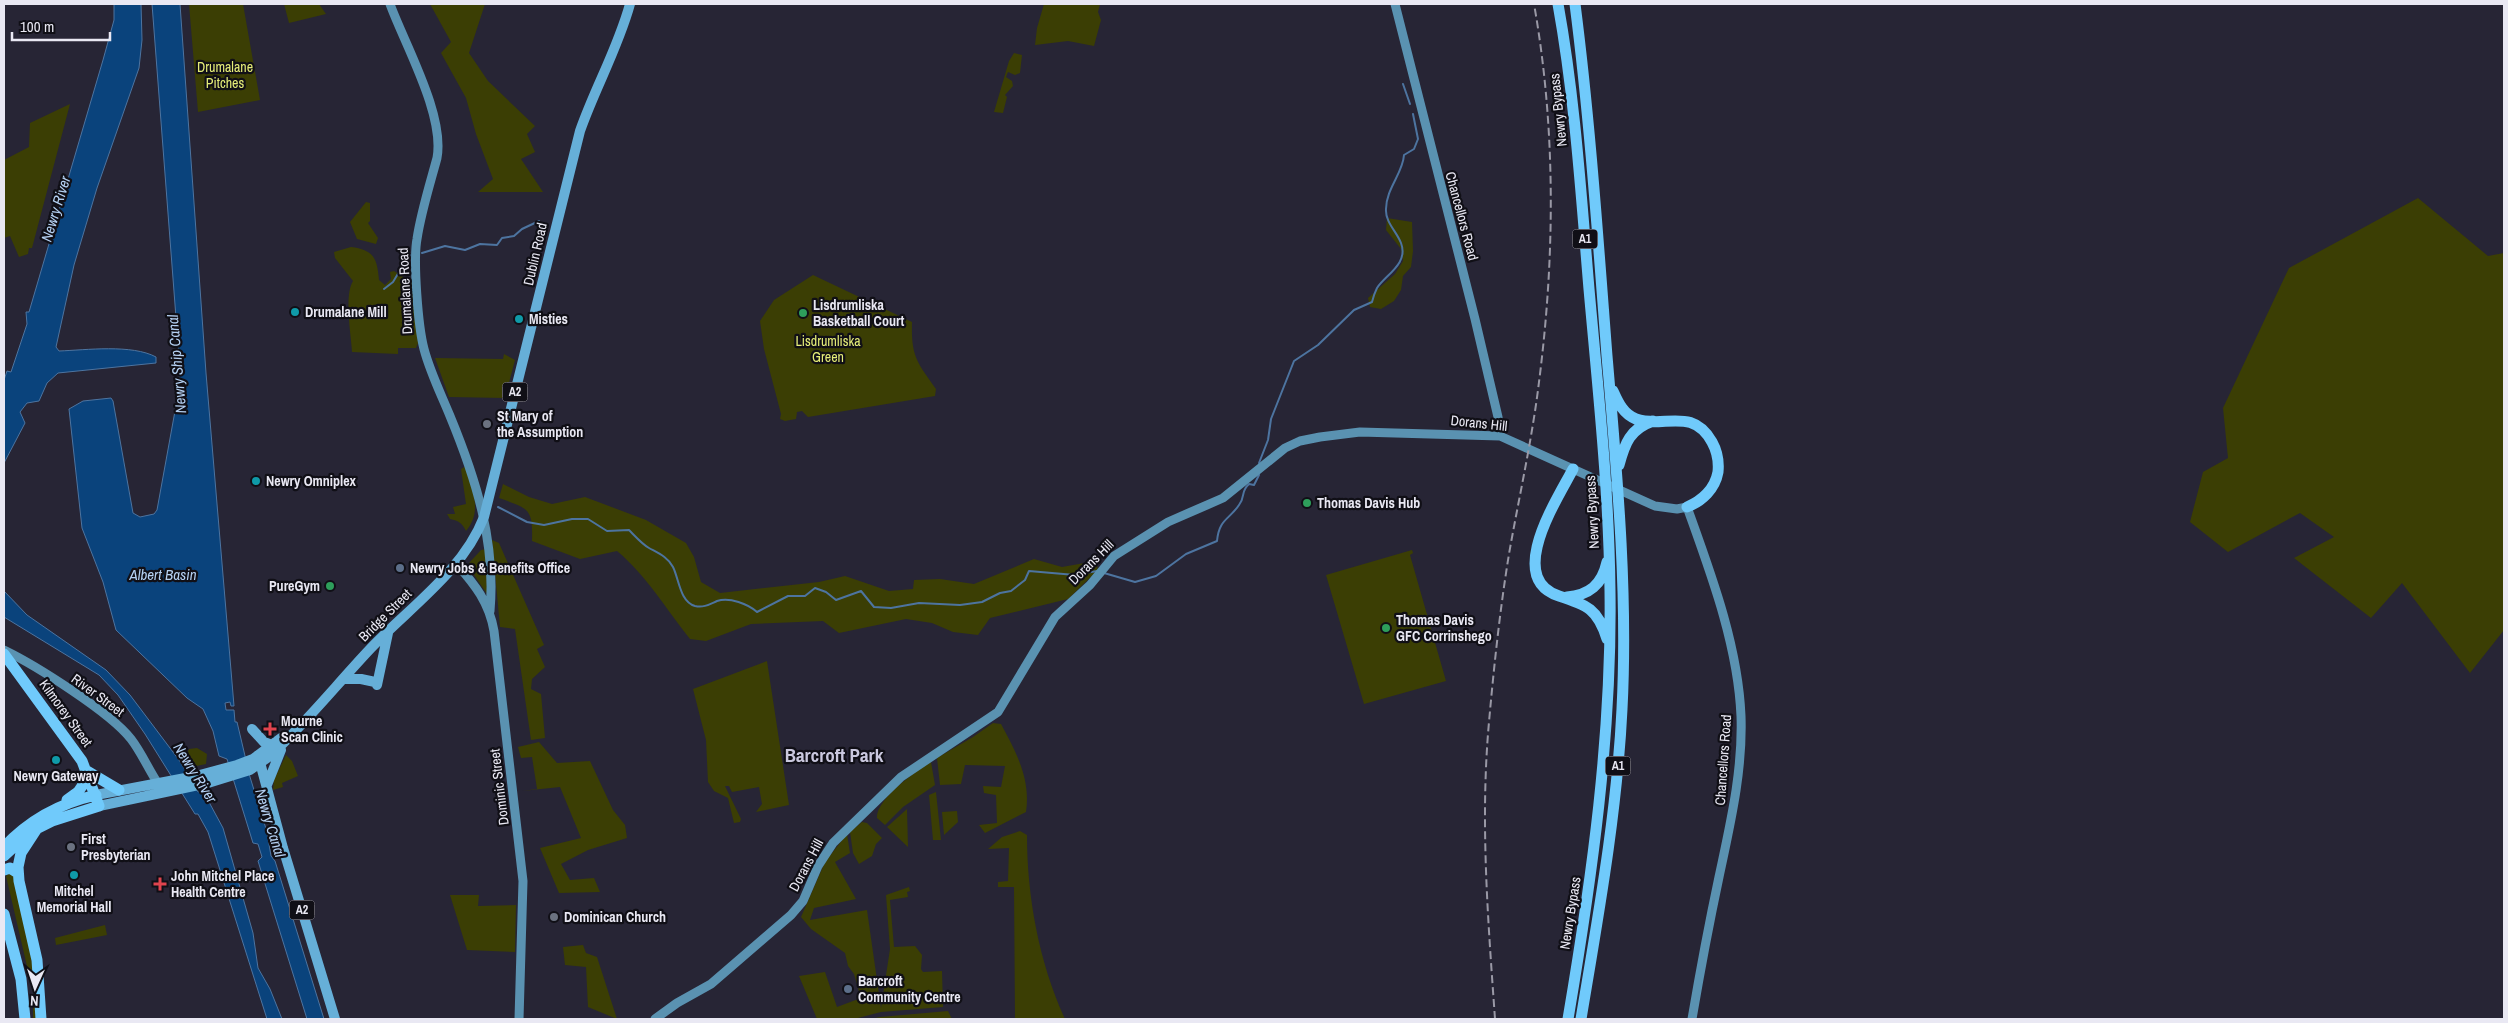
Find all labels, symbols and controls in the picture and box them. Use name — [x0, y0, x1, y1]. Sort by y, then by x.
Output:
scale bar — [12, 10, 110, 42]
text: 100 m — [20, 16, 54, 37]
park label: Drumalane Pitches — [197, 58, 253, 92]
street label: Newry Bypass — [1545, 72, 1571, 147]
street label: Chancellors Road — [1441, 170, 1483, 262]
water label: Newry River — [36, 173, 76, 244]
street label: Dublin Road — [519, 221, 551, 287]
road number: A1 — [1572, 230, 1598, 248]
street label: Drumalane Road — [394, 247, 416, 335]
place label: Lisdrumliska Basketball Court — [813, 296, 904, 330]
place label: Drumalane Mill — [305, 303, 387, 321]
marker: Drumalane Mill — [289, 306, 301, 318]
marker: Lisdrumliska Basketball Court — [797, 307, 809, 319]
place label: Misties — [529, 310, 568, 328]
water label: Newry Ship Canal — [162, 313, 191, 414]
marker: Misties — [513, 313, 525, 325]
park label: Lisdrumliska Green — [795, 332, 861, 366]
road number: A2 — [502, 382, 528, 402]
place label: St Mary of the Assumption — [497, 407, 583, 441]
street label: Dorans Hill — [1450, 411, 1508, 435]
marker: St Mary of the Assumption — [481, 418, 493, 430]
place label: Newry Omniplex — [266, 472, 357, 490]
marker: Newry Omniplex — [250, 475, 262, 487]
street label: Newry Bypass — [1581, 475, 1603, 549]
place label: Thomas Davis Hub — [1317, 494, 1420, 512]
marker: Thomas Davis Hub — [1301, 497, 1313, 509]
street label: Dorans Hill — [1065, 536, 1117, 588]
place label: Newry Jobs & Benefits Office — [410, 559, 570, 577]
marker: Newry Jobs & Benefits Office — [394, 562, 406, 574]
water label: Albert Basin — [128, 564, 197, 585]
place label: PureGym — [269, 577, 320, 595]
marker: PureGym — [324, 580, 336, 592]
street label: Bridge Street — [355, 585, 415, 645]
place label: Thomas Davis GFC Corrinshego — [1396, 611, 1492, 645]
marker: Thomas Davis GFC Corrinshego — [1380, 622, 1392, 634]
street label: River Street — [68, 670, 128, 720]
street label: Kilmorey Street — [35, 676, 97, 750]
place label: Mourne Scan Clinic — [281, 712, 343, 746]
street label: Chancellors Road — [1711, 714, 1735, 806]
marker: Mourne Scan Clinic — [263, 722, 277, 736]
water label: Newry River — [169, 738, 223, 808]
district label: Barcroft Park — [785, 742, 884, 768]
street label: Dominic Street — [485, 748, 513, 826]
marker: Newry Gateway — [50, 754, 62, 766]
road number: A1 — [1606, 756, 1630, 776]
place label: Newry Gateway — [14, 767, 99, 785]
water label: Newry Canal — [250, 786, 291, 860]
place label: First Presbyterian — [81, 830, 151, 864]
street label: Dorans Hill — [785, 836, 827, 894]
marker: First Presbyterian — [65, 841, 77, 853]
place label: John Mitchel Place Health Centre — [171, 867, 274, 901]
marker: Mitchel Memorial Hall — [68, 869, 80, 881]
street label: Newry Bypass — [1555, 875, 1585, 951]
marker: John Mitchel Place Health Centre — [153, 877, 167, 891]
place label: Mitchel Memorial Hall — [37, 882, 111, 916]
road number: A2 — [290, 900, 314, 920]
place label: Dominican Church — [564, 908, 666, 926]
marker: Dominican Church — [548, 911, 560, 923]
north arrow — [10, 963, 60, 1013]
place label: Barcroft Community Centre — [858, 972, 961, 1006]
marker: Barcroft Community Centre — [842, 983, 854, 995]
text: N — [30, 992, 39, 1010]

